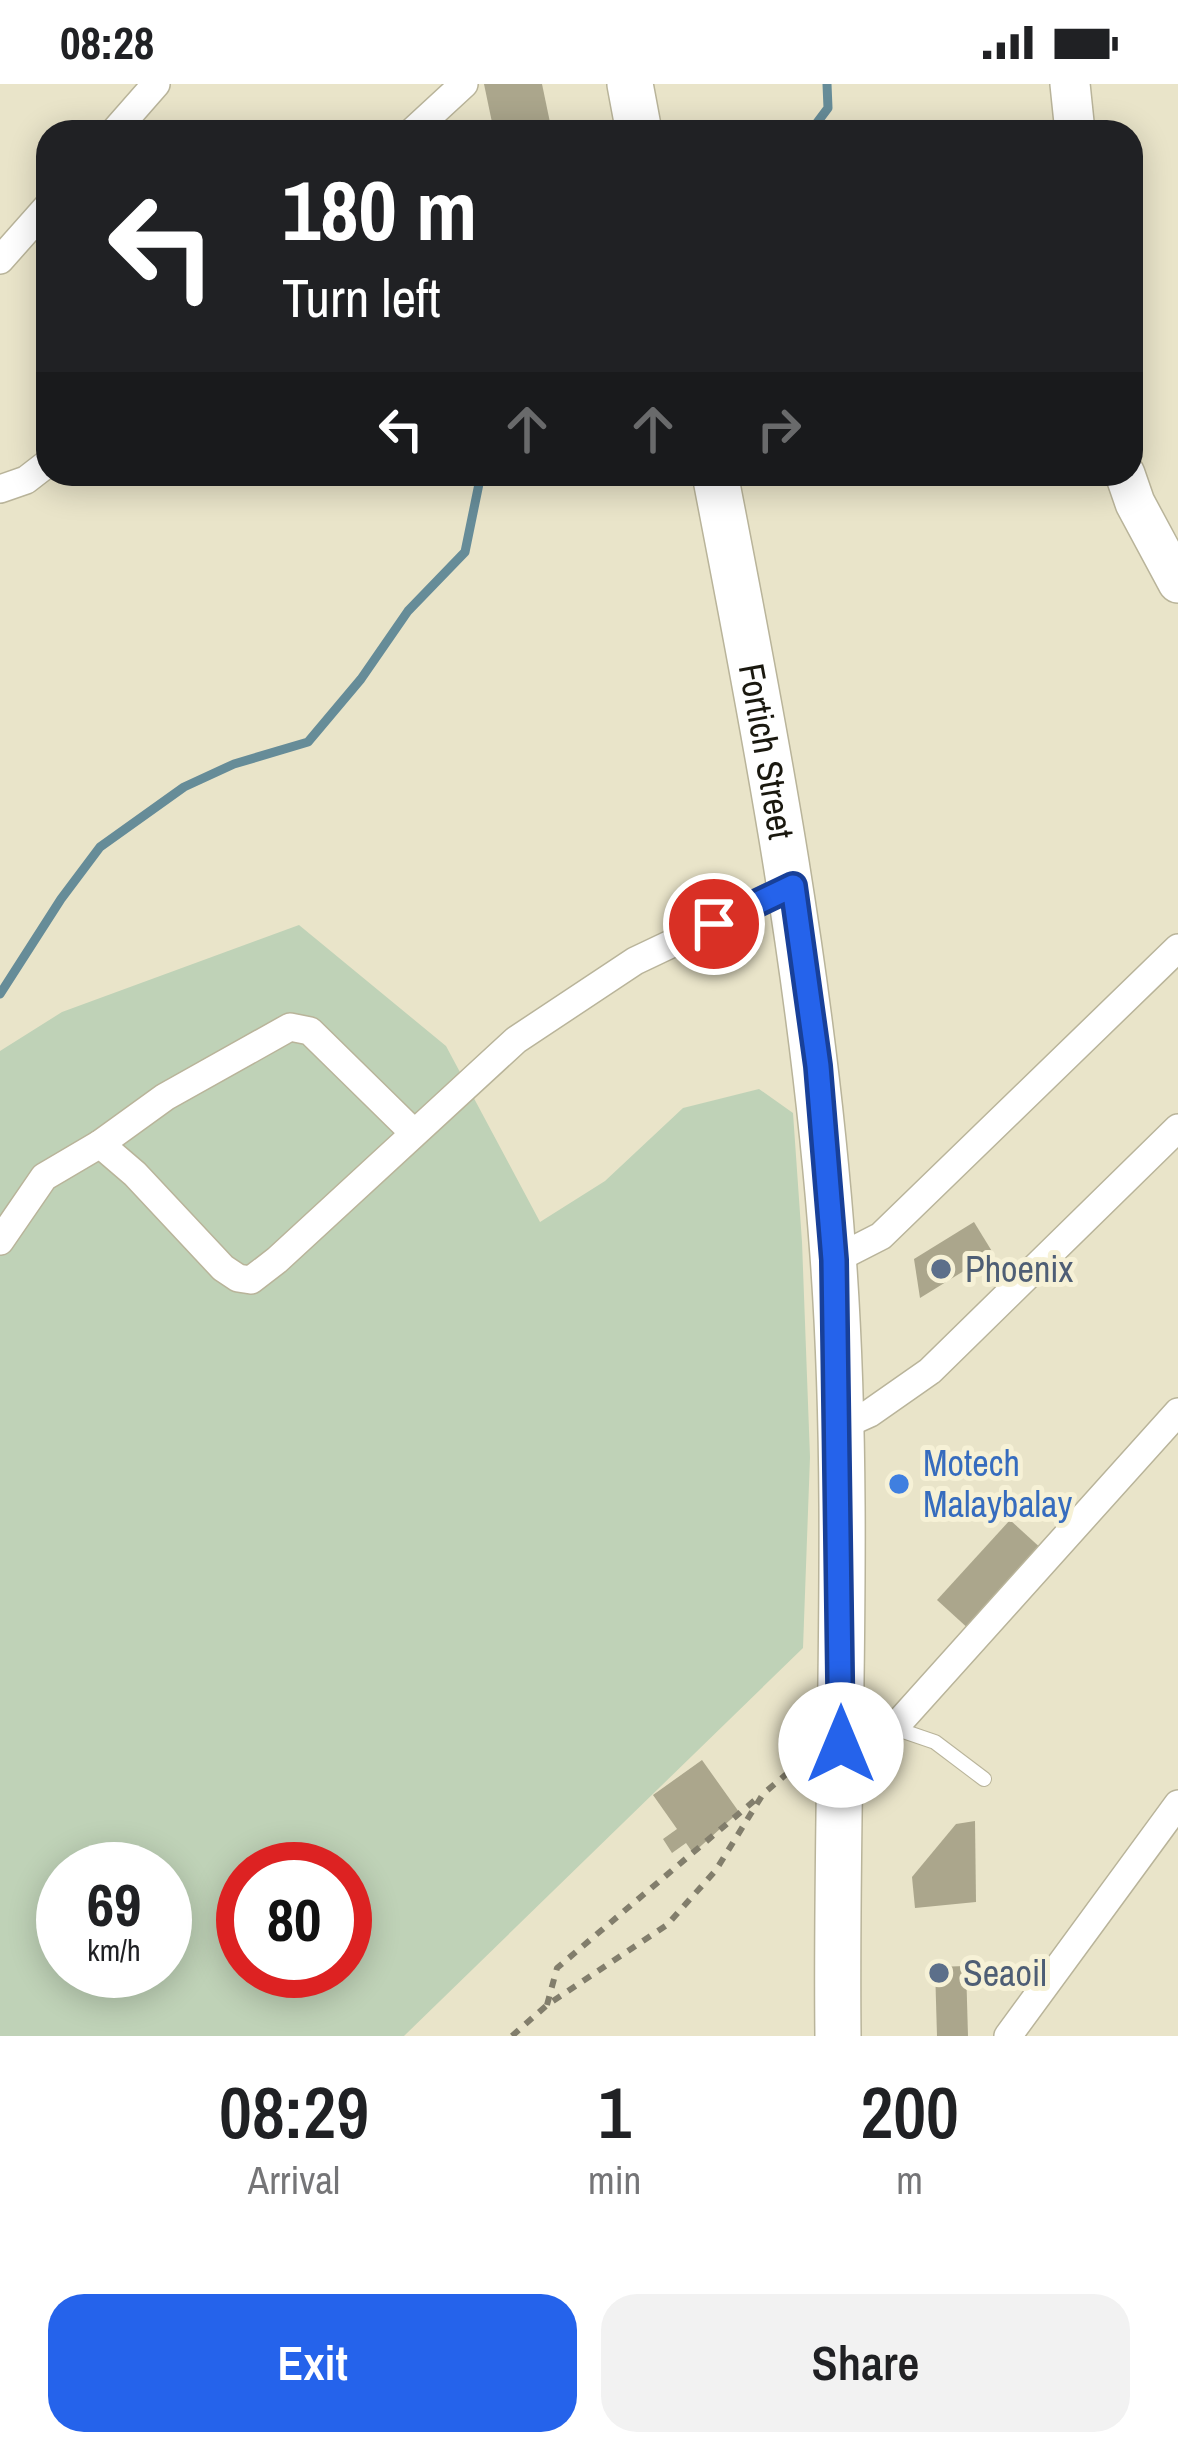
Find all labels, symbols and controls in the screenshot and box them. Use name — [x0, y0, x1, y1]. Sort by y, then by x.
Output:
text: 08:28 — [60, 12, 154, 73]
text: 180 m — [282, 153, 477, 266]
icon: left — [84, 168, 240, 324]
text: Turn left — [282, 261, 441, 334]
icon: left — [368, 396, 434, 462]
icon: ahead — [494, 396, 560, 462]
icon: ahead — [620, 396, 686, 462]
icon: right — [746, 396, 812, 462]
street label: Fortich Street — [728, 659, 806, 843]
pin — [663, 873, 765, 975]
icon: arrive — [681, 891, 747, 957]
place label: Phoenix — [965, 1245, 1074, 1293]
marker: Phoenix — [928, 1256, 954, 1282]
place label: Motech Malaybalay — [923, 1439, 1073, 1528]
marker: Motech Malaybalay — [886, 1471, 912, 1497]
position arrow — [778, 1682, 904, 1808]
speed limit sign: 80 — [216, 1842, 372, 1998]
text: 69 — [87, 1864, 141, 1945]
text: km/h — [87, 1930, 141, 1970]
place label: Seaoil — [963, 1949, 1047, 1997]
marker: Seaoil — [926, 1960, 952, 1986]
text: 08:29 — [219, 2063, 369, 2160]
text: 1 — [598, 2063, 631, 2160]
text: 200 — [860, 2063, 959, 2160]
text: Arrival — [248, 2154, 340, 2206]
text: min — [588, 2154, 641, 2206]
text: m — [896, 2154, 923, 2206]
button: Exit — [48, 2294, 577, 2432]
button: Share — [601, 2294, 1130, 2432]

